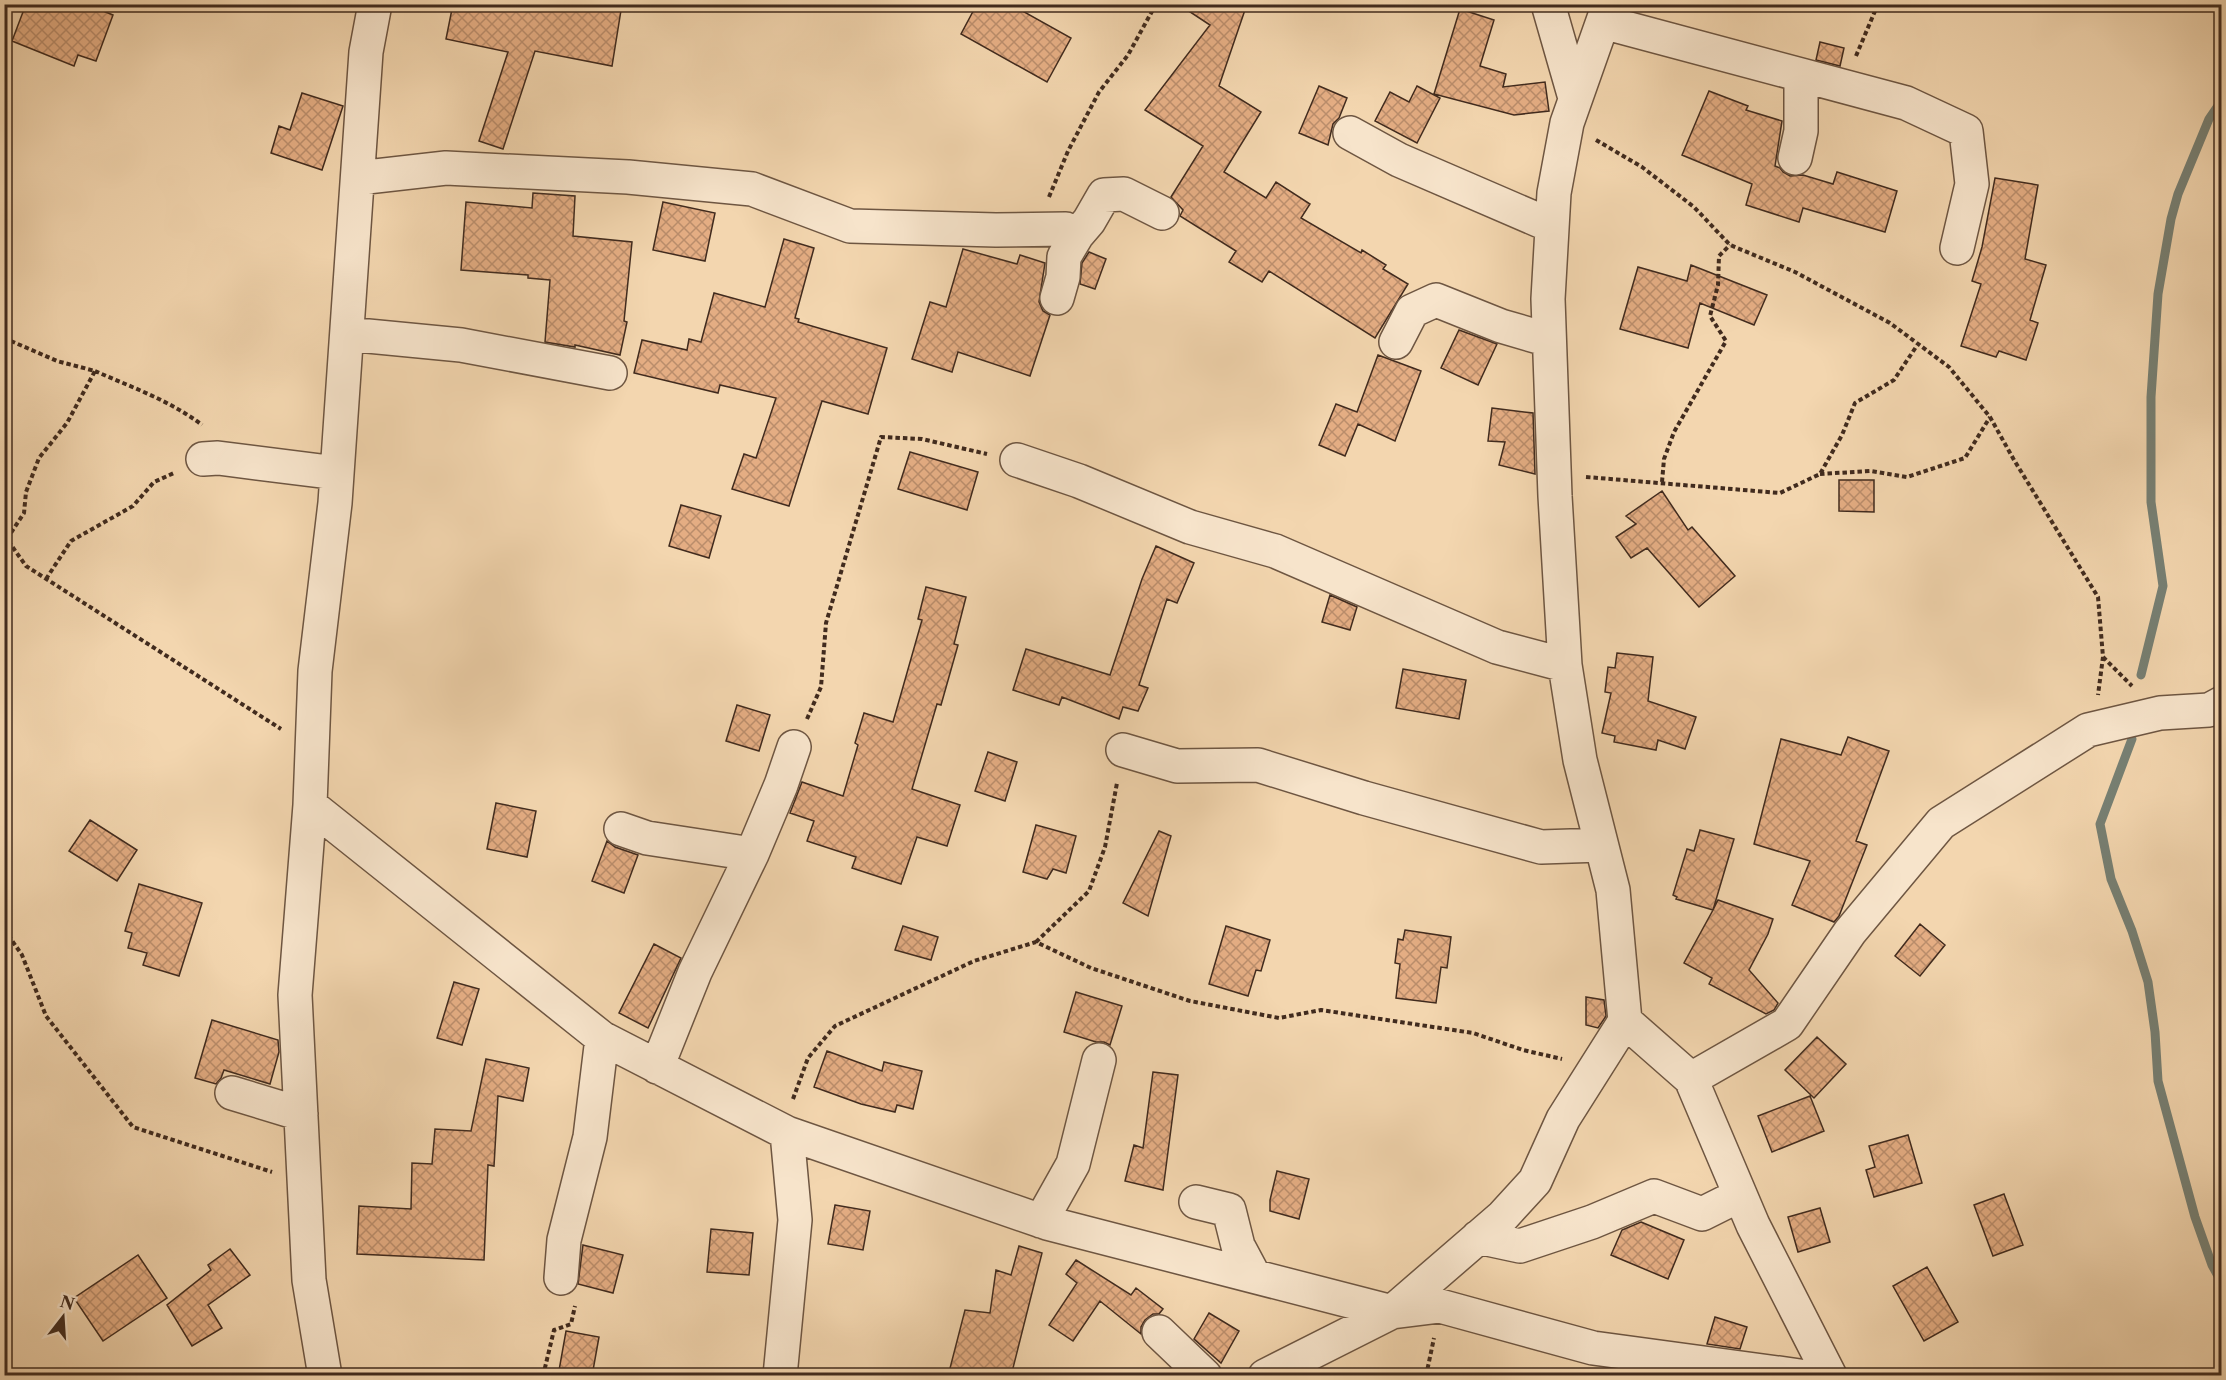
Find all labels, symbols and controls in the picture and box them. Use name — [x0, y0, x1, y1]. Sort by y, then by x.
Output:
north arrow — [33, 1287, 93, 1347]
text: N — [58, 1291, 77, 1314]

